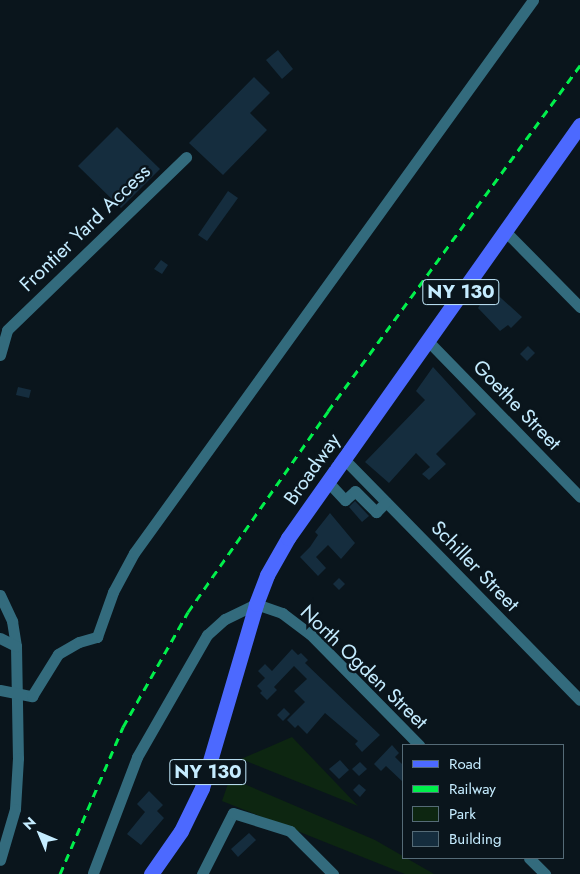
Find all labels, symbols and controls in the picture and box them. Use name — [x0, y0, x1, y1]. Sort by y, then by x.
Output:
street label: Frontier Yard Access — [15, 159, 155, 297]
road number: NY 130 — [422, 276, 500, 308]
street label: Goethe Street — [468, 355, 566, 455]
street label: Broadway — [279, 429, 345, 509]
street label: Schiller Street — [426, 516, 524, 616]
street label: North Ogden Street — [295, 600, 433, 734]
legend — [402, 744, 565, 859]
text: Road — [449, 753, 481, 775]
road number: NY 130 — [169, 756, 247, 789]
text: Railway — [449, 778, 496, 800]
text: Park — [449, 803, 476, 825]
north arrow — [15, 809, 65, 859]
text: N — [18, 812, 40, 834]
text: Building — [449, 828, 501, 850]

